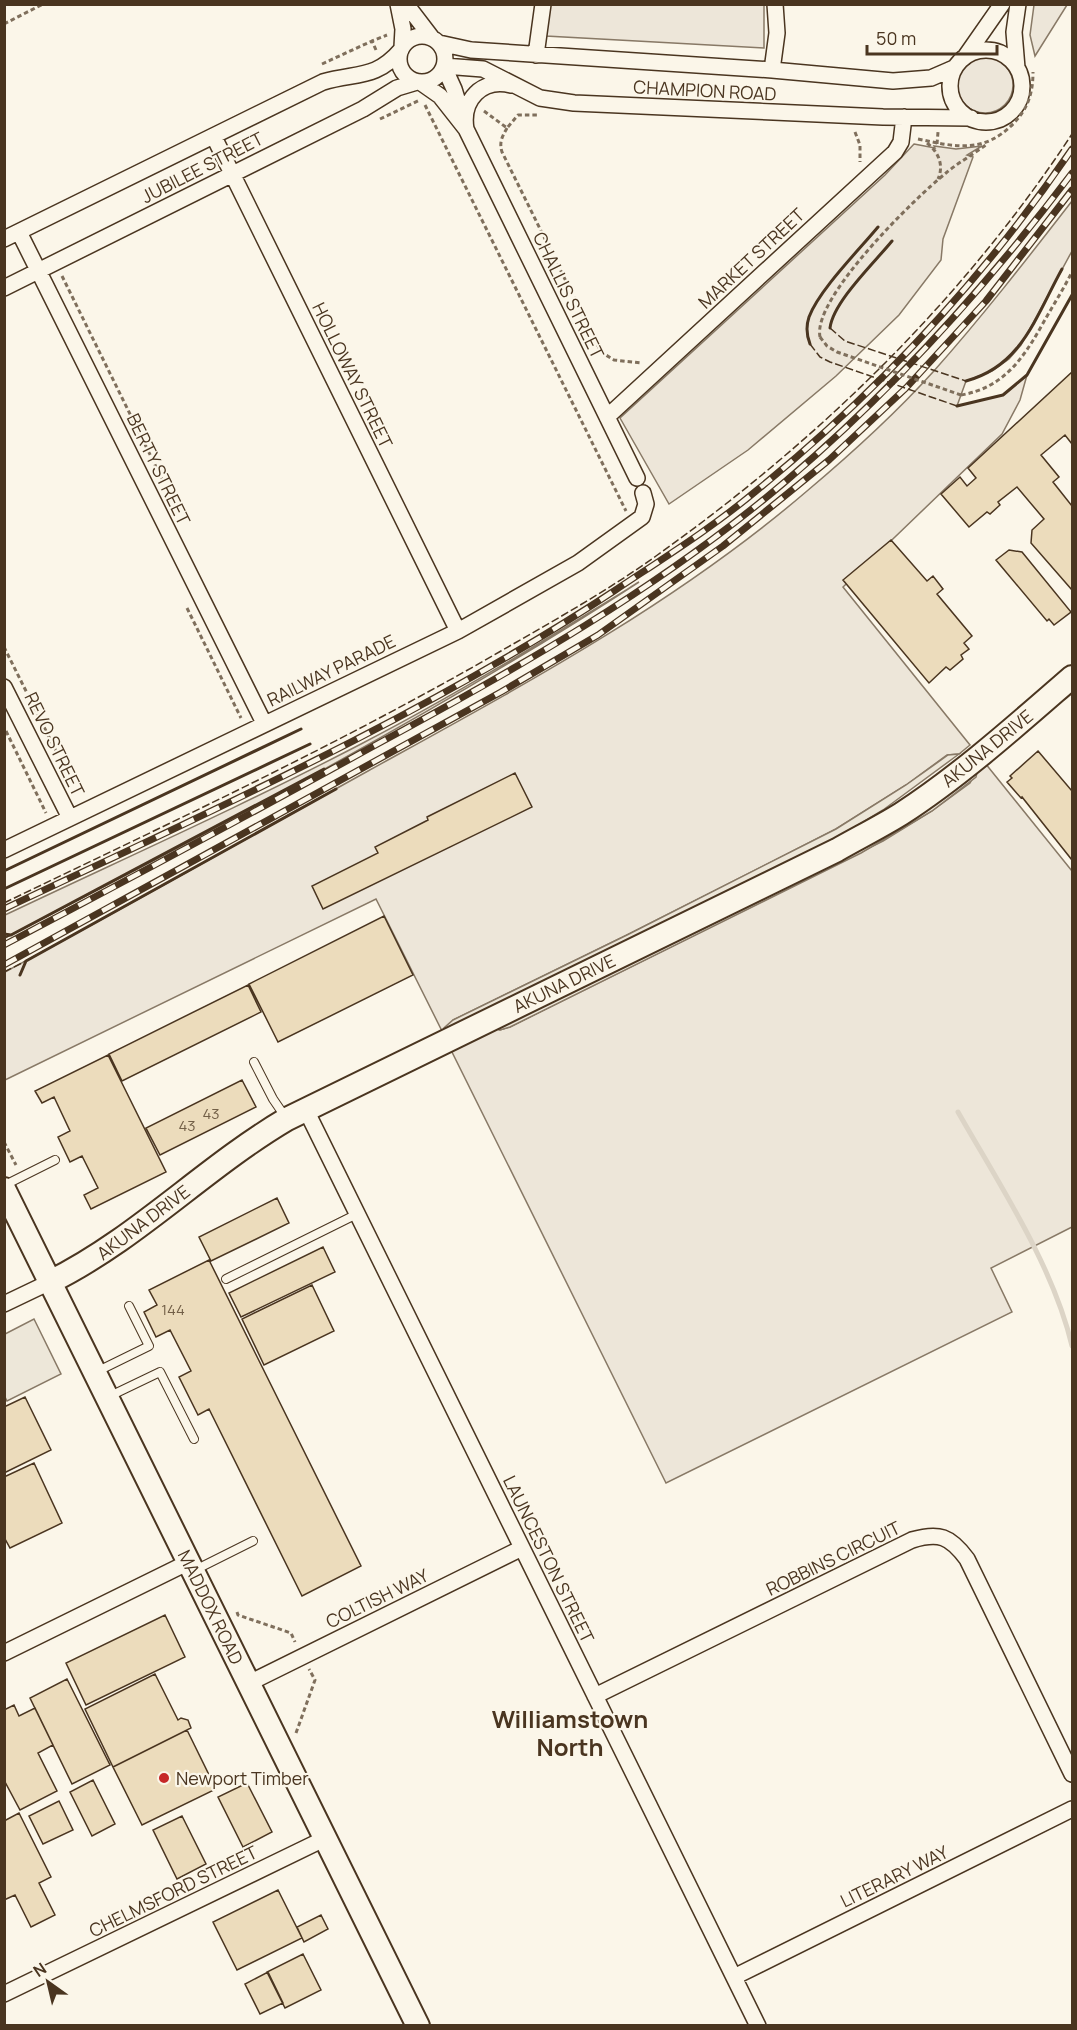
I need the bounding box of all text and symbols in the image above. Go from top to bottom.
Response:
scale bar [867,18,998,56]
text: 50 m [876,26,916,50]
street label: CHAMPION ROAD [633,74,777,106]
street label: JUBILEE STREET [137,126,267,208]
street label: MARKET STREET [693,202,809,314]
street label: CHALLIS STREET [528,228,610,363]
street label: HOLLOWAY STREET [307,298,399,452]
street label: BERTY STREET [122,409,196,529]
street label: RAILWAY PARADE [263,629,399,711]
street label: REVO STREET [19,688,91,800]
street label: AKUNA DRIVE [936,704,1038,792]
street label: AKUNA DRIVE [509,948,619,1018]
house number: 43 [202,1103,220,1124]
house number: 43 [178,1115,196,1136]
street label: AKUNA DRIVE [92,1179,194,1265]
house number: 144 [161,1299,185,1320]
street label: LAUNCESTON STREET [498,1471,600,1647]
street label: ROBBINS CIRCUIT [762,1515,904,1601]
street label: MADDOX ROAD [173,1546,249,1668]
street label: COLTISH WAY [322,1562,433,1633]
district label: Williamstown North [492,1702,648,1763]
place label: Newport Timber [176,1766,309,1790]
marker: Newport Timber [157,1771,171,1785]
street label: LITERARY WAY [836,1839,953,1912]
street label: CHELMSFORD STREET [85,1840,261,1942]
north arrow [18,1952,78,2012]
text: N [29,1957,51,1982]

